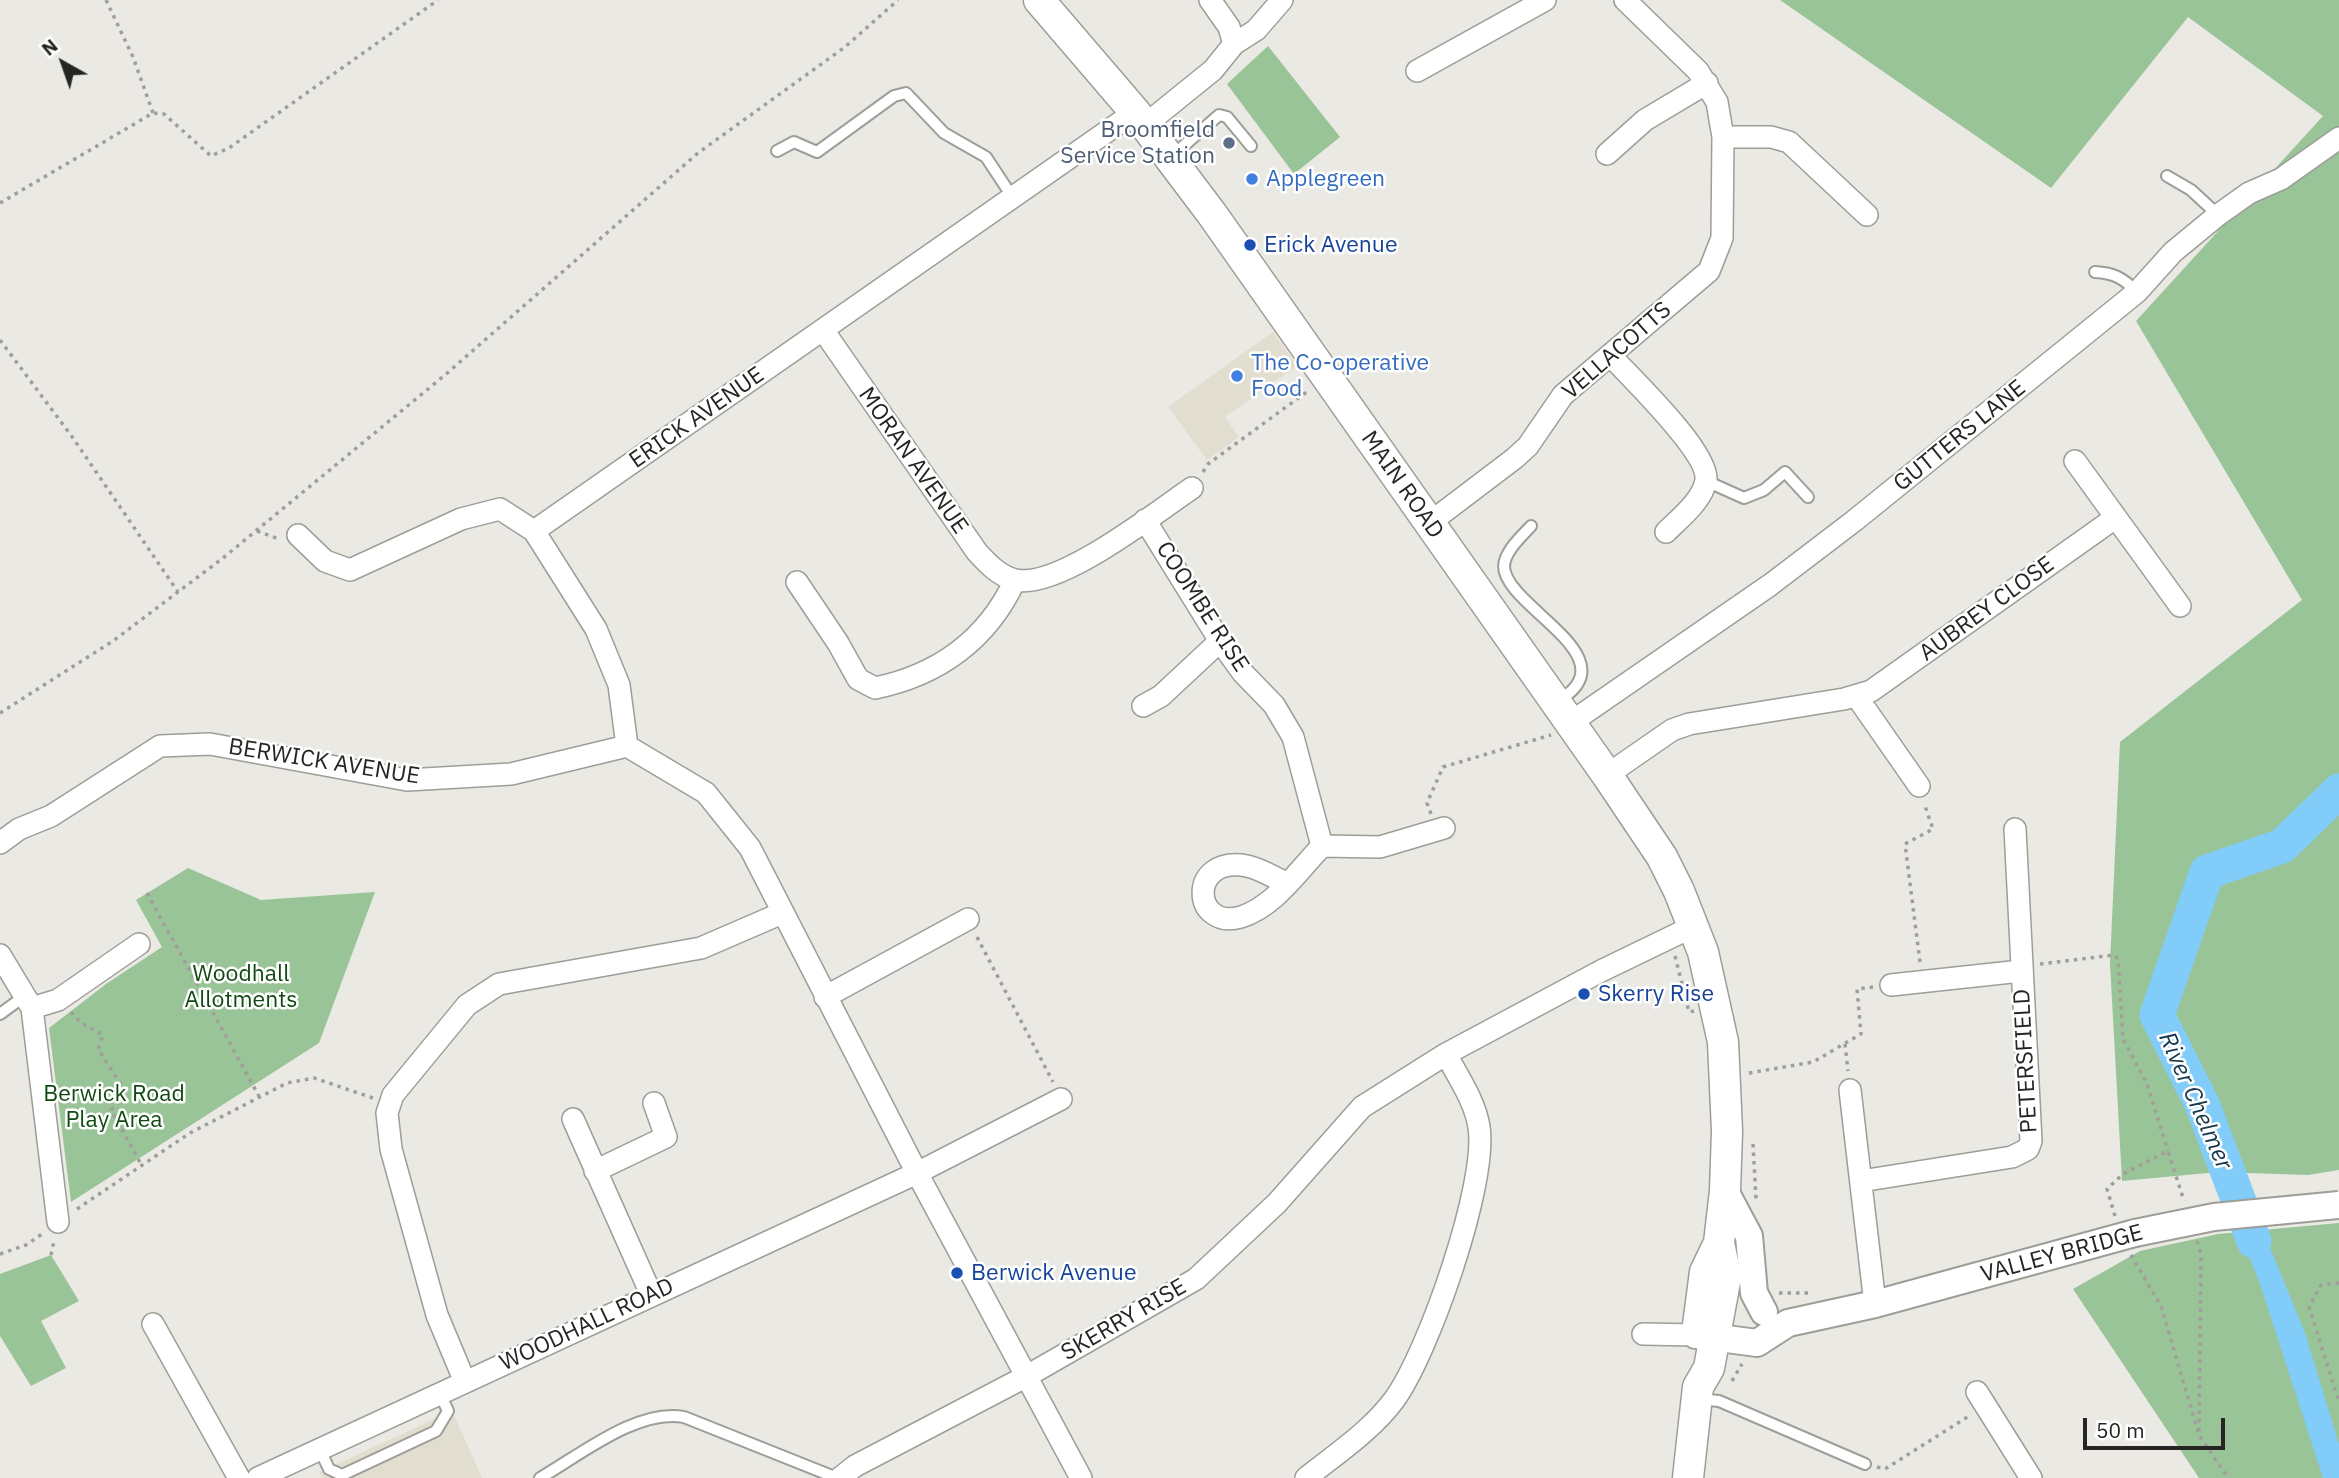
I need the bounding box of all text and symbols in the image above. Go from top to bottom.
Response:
north arrow [28,28,98,98]
text: N [37,33,62,61]
place label: Broomfield Service Station [1060,116,1215,170]
marker: Broomfield Service Station [1221,135,1237,151]
place label: Applegreen [1266,165,1385,193]
marker: Applegreen [1244,171,1260,187]
place label: Erick Avenue [1264,231,1398,259]
marker: Erick Avenue [1242,237,1258,253]
street label: VELLACOTTS [1557,296,1677,406]
place label: The Co-operative Food [1251,349,1429,403]
street label: ERICK AVENUE [624,361,770,475]
marker: The Co-operative Food [1229,368,1245,384]
street label: GUTTERS LANE [1888,374,2032,498]
street label: MORAN AVENUE [852,382,974,540]
street label: MAIN ROAD [1355,426,1449,544]
street label: COOMBE RISE [1150,537,1254,677]
street label: AUBREY CLOSE [1914,551,2060,667]
street label: BERWICK AVENUE [226,733,422,791]
park label: Woodhall Allotments [184,960,298,1014]
place label: Skerry Rise [1598,980,1714,1008]
marker: Skerry Rise [1576,986,1592,1002]
street label: PETERSFIELD [2008,988,2044,1134]
water label: River Chelmer [2152,1028,2238,1174]
park label: Berwick Road Play Area [43,1080,185,1134]
street label: VALLEY BRIDGE [1978,1219,2146,1289]
place label: Berwick Avenue [971,1259,1137,1287]
marker: Berwick Avenue [949,1265,965,1281]
street label: WOODHALL ROAD [496,1273,678,1377]
street label: SKERRY RISE [1057,1273,1191,1367]
scale bar [2087,1404,2229,1448]
text: 50 m [2096,1416,2145,1444]

